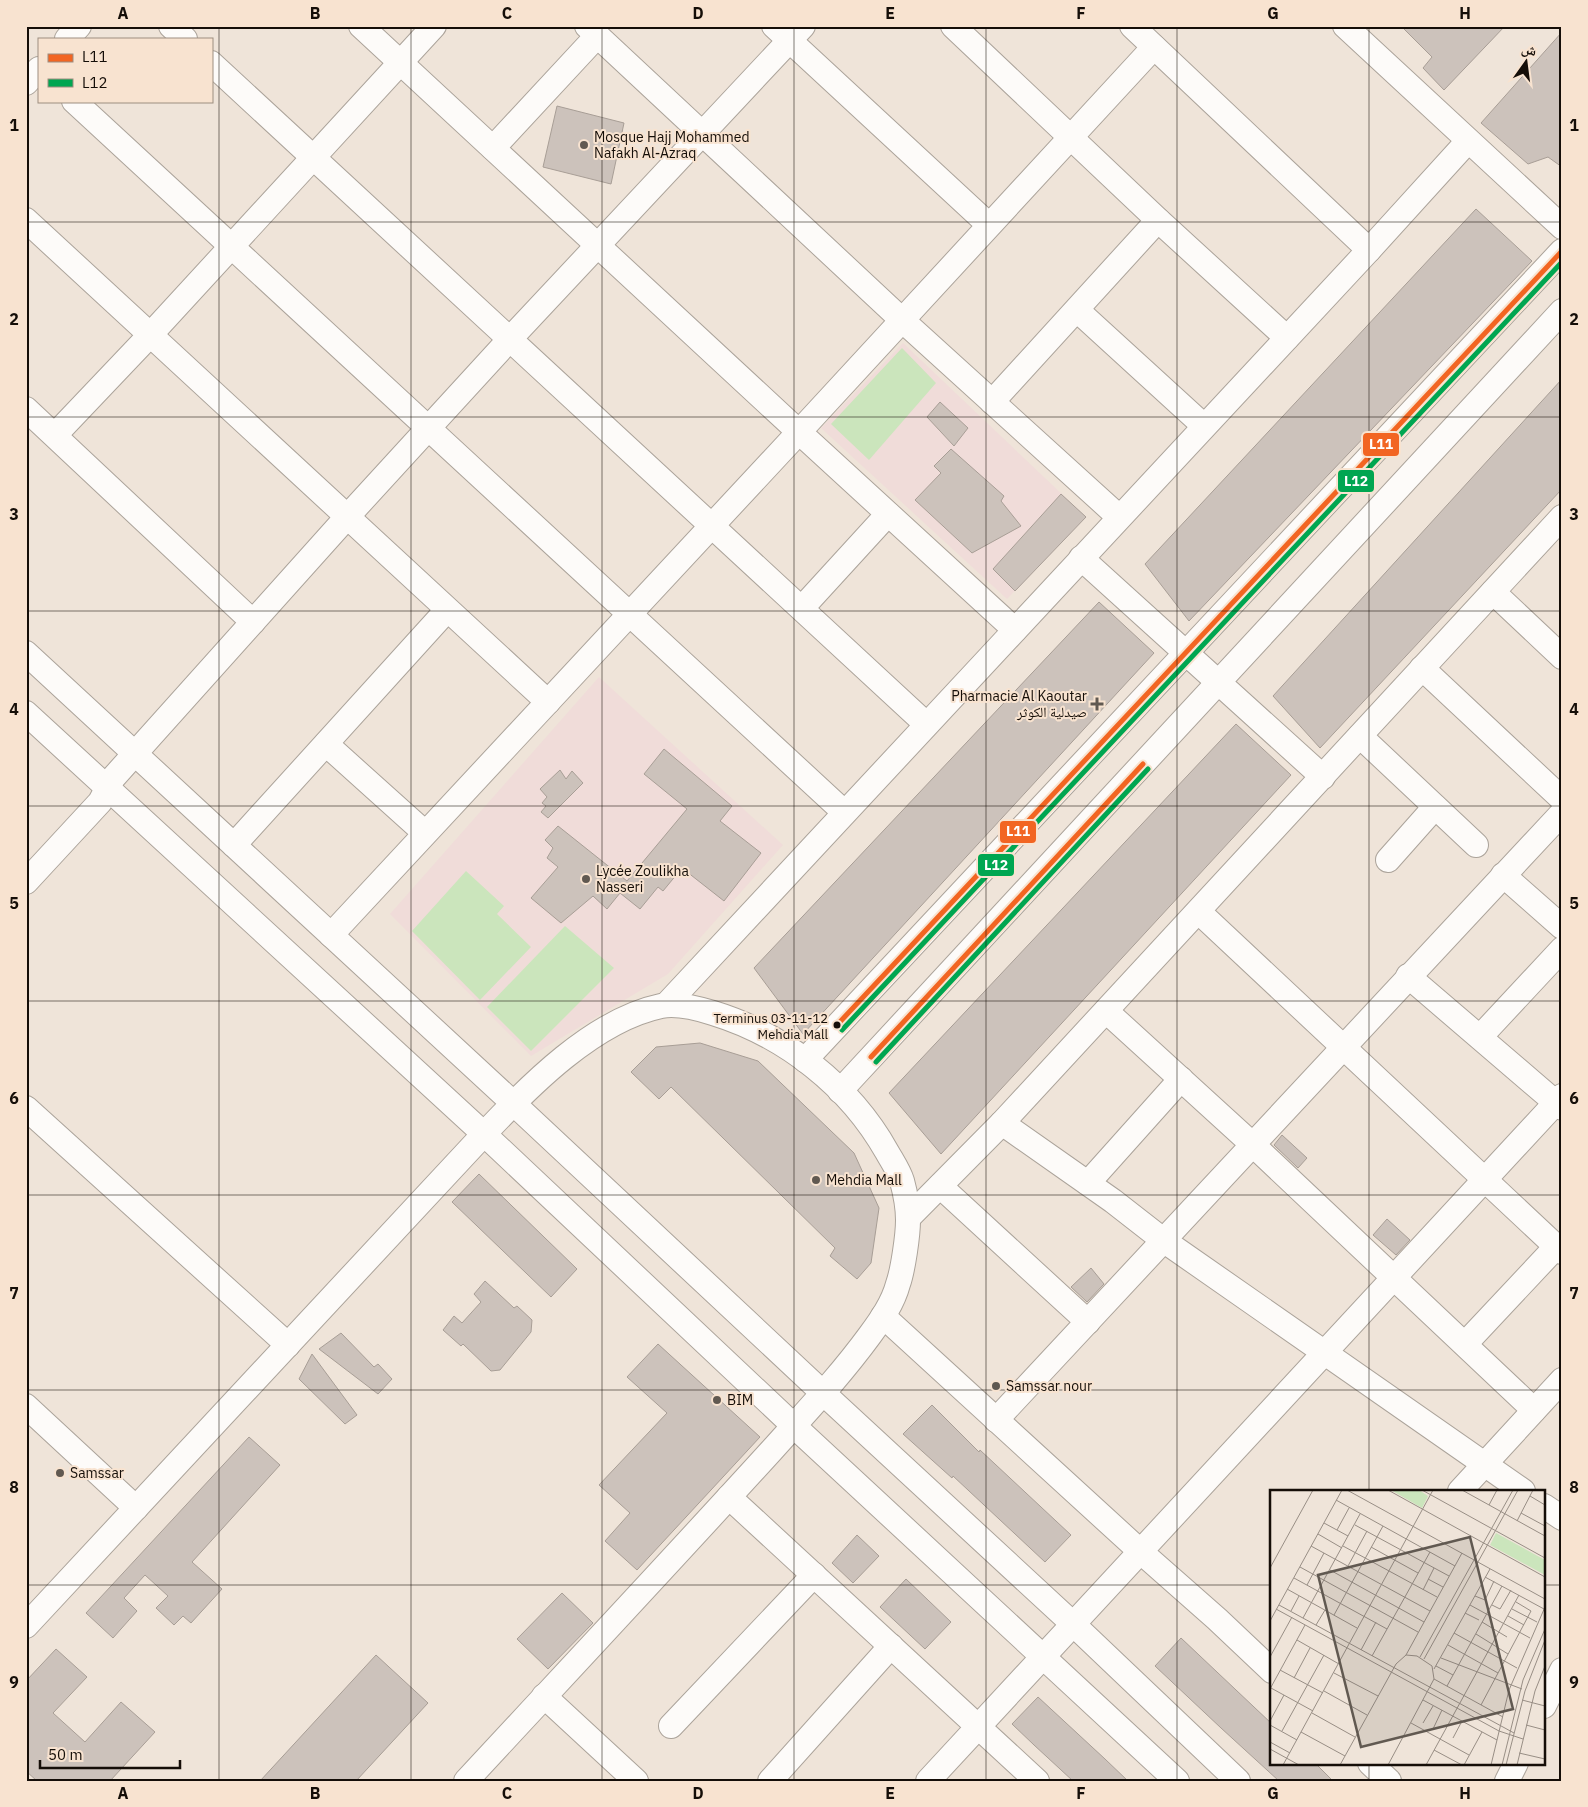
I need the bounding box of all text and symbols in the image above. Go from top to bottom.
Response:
text: A [118,3,129,23]
text: B [310,3,321,23]
text: C [502,3,512,23]
text: D [692,3,704,23]
text: E [885,3,895,23]
text: F [1076,3,1086,23]
text: G [1267,3,1279,23]
text: H [1459,3,1471,23]
legend [38,38,212,102]
north arrow [1500,38,1550,88]
text: ش [1520,39,1539,60]
text: L11 [82,47,108,66]
text: L12 [82,73,108,92]
text: 1 [9,115,19,135]
text: 1 [1569,115,1579,135]
place label: Mosque Hajj Mohammed Nafakh Al-Azraq [594,128,750,162]
marker: Mosque Hajj Mohammed Nafakh Al-Azraq [578,139,590,151]
text: 2 [9,309,19,329]
text: 2 [1569,309,1579,329]
line badge: L11 [1362,432,1400,457]
text: L11 [1369,435,1394,453]
line badge: L12 [1337,469,1375,493]
text: L12 [1344,472,1368,490]
text: 3 [9,504,19,524]
text: 3 [1569,504,1579,524]
place label: Pharmacie Al Kaoutar صيدلية الكوثر [951,687,1087,721]
marker: Pharmacie Al Kaoutar صيدلية الكوثر [1091,698,1103,710]
text: 4 [9,699,19,719]
text: 4 [1569,699,1579,719]
line badge: L11 [999,820,1037,844]
text: L11 [1006,822,1031,840]
line badge: L12 [977,853,1015,877]
text: L12 [984,856,1008,874]
place label: Lycée Zoulikha Nasseri [596,862,689,896]
marker: Lycée Zoulikha Nasseri [580,873,592,885]
text: 5 [9,893,19,913]
text: 5 [1569,893,1579,913]
place label: Terminus 03-11-12 Mehdia Mall [714,1010,828,1043]
marker: Terminus 03-11-12 Mehdia Mall [832,1020,842,1030]
text: 6 [9,1088,19,1108]
text: 6 [1569,1088,1579,1108]
place label: Mehdia Mall [826,1171,902,1189]
marker: Mehdia Mall [810,1174,822,1186]
text: 7 [9,1283,19,1303]
text: 7 [1569,1283,1579,1303]
place label: Samssar nour [1006,1377,1092,1395]
marker: Samssar nour [990,1380,1002,1392]
place label: BIM [727,1391,753,1409]
marker: BIM [711,1394,723,1406]
place label: Samssar [70,1464,124,1482]
marker: Samssar [54,1467,66,1479]
text: 8 [9,1477,19,1497]
text: 8 [1569,1477,1579,1497]
inset map [1270,1490,1546,1764]
text: 9 [9,1672,19,1692]
text: 9 [1569,1672,1579,1692]
scale bar [40,1737,180,1769]
text: 50 m [48,1745,83,1764]
text: A [118,1783,129,1803]
text: B [310,1783,321,1803]
text: C [502,1783,512,1803]
text: D [692,1783,704,1803]
text: E [885,1783,895,1803]
text: F [1076,1783,1086,1803]
text: G [1267,1783,1279,1803]
text: H [1459,1783,1471,1803]

